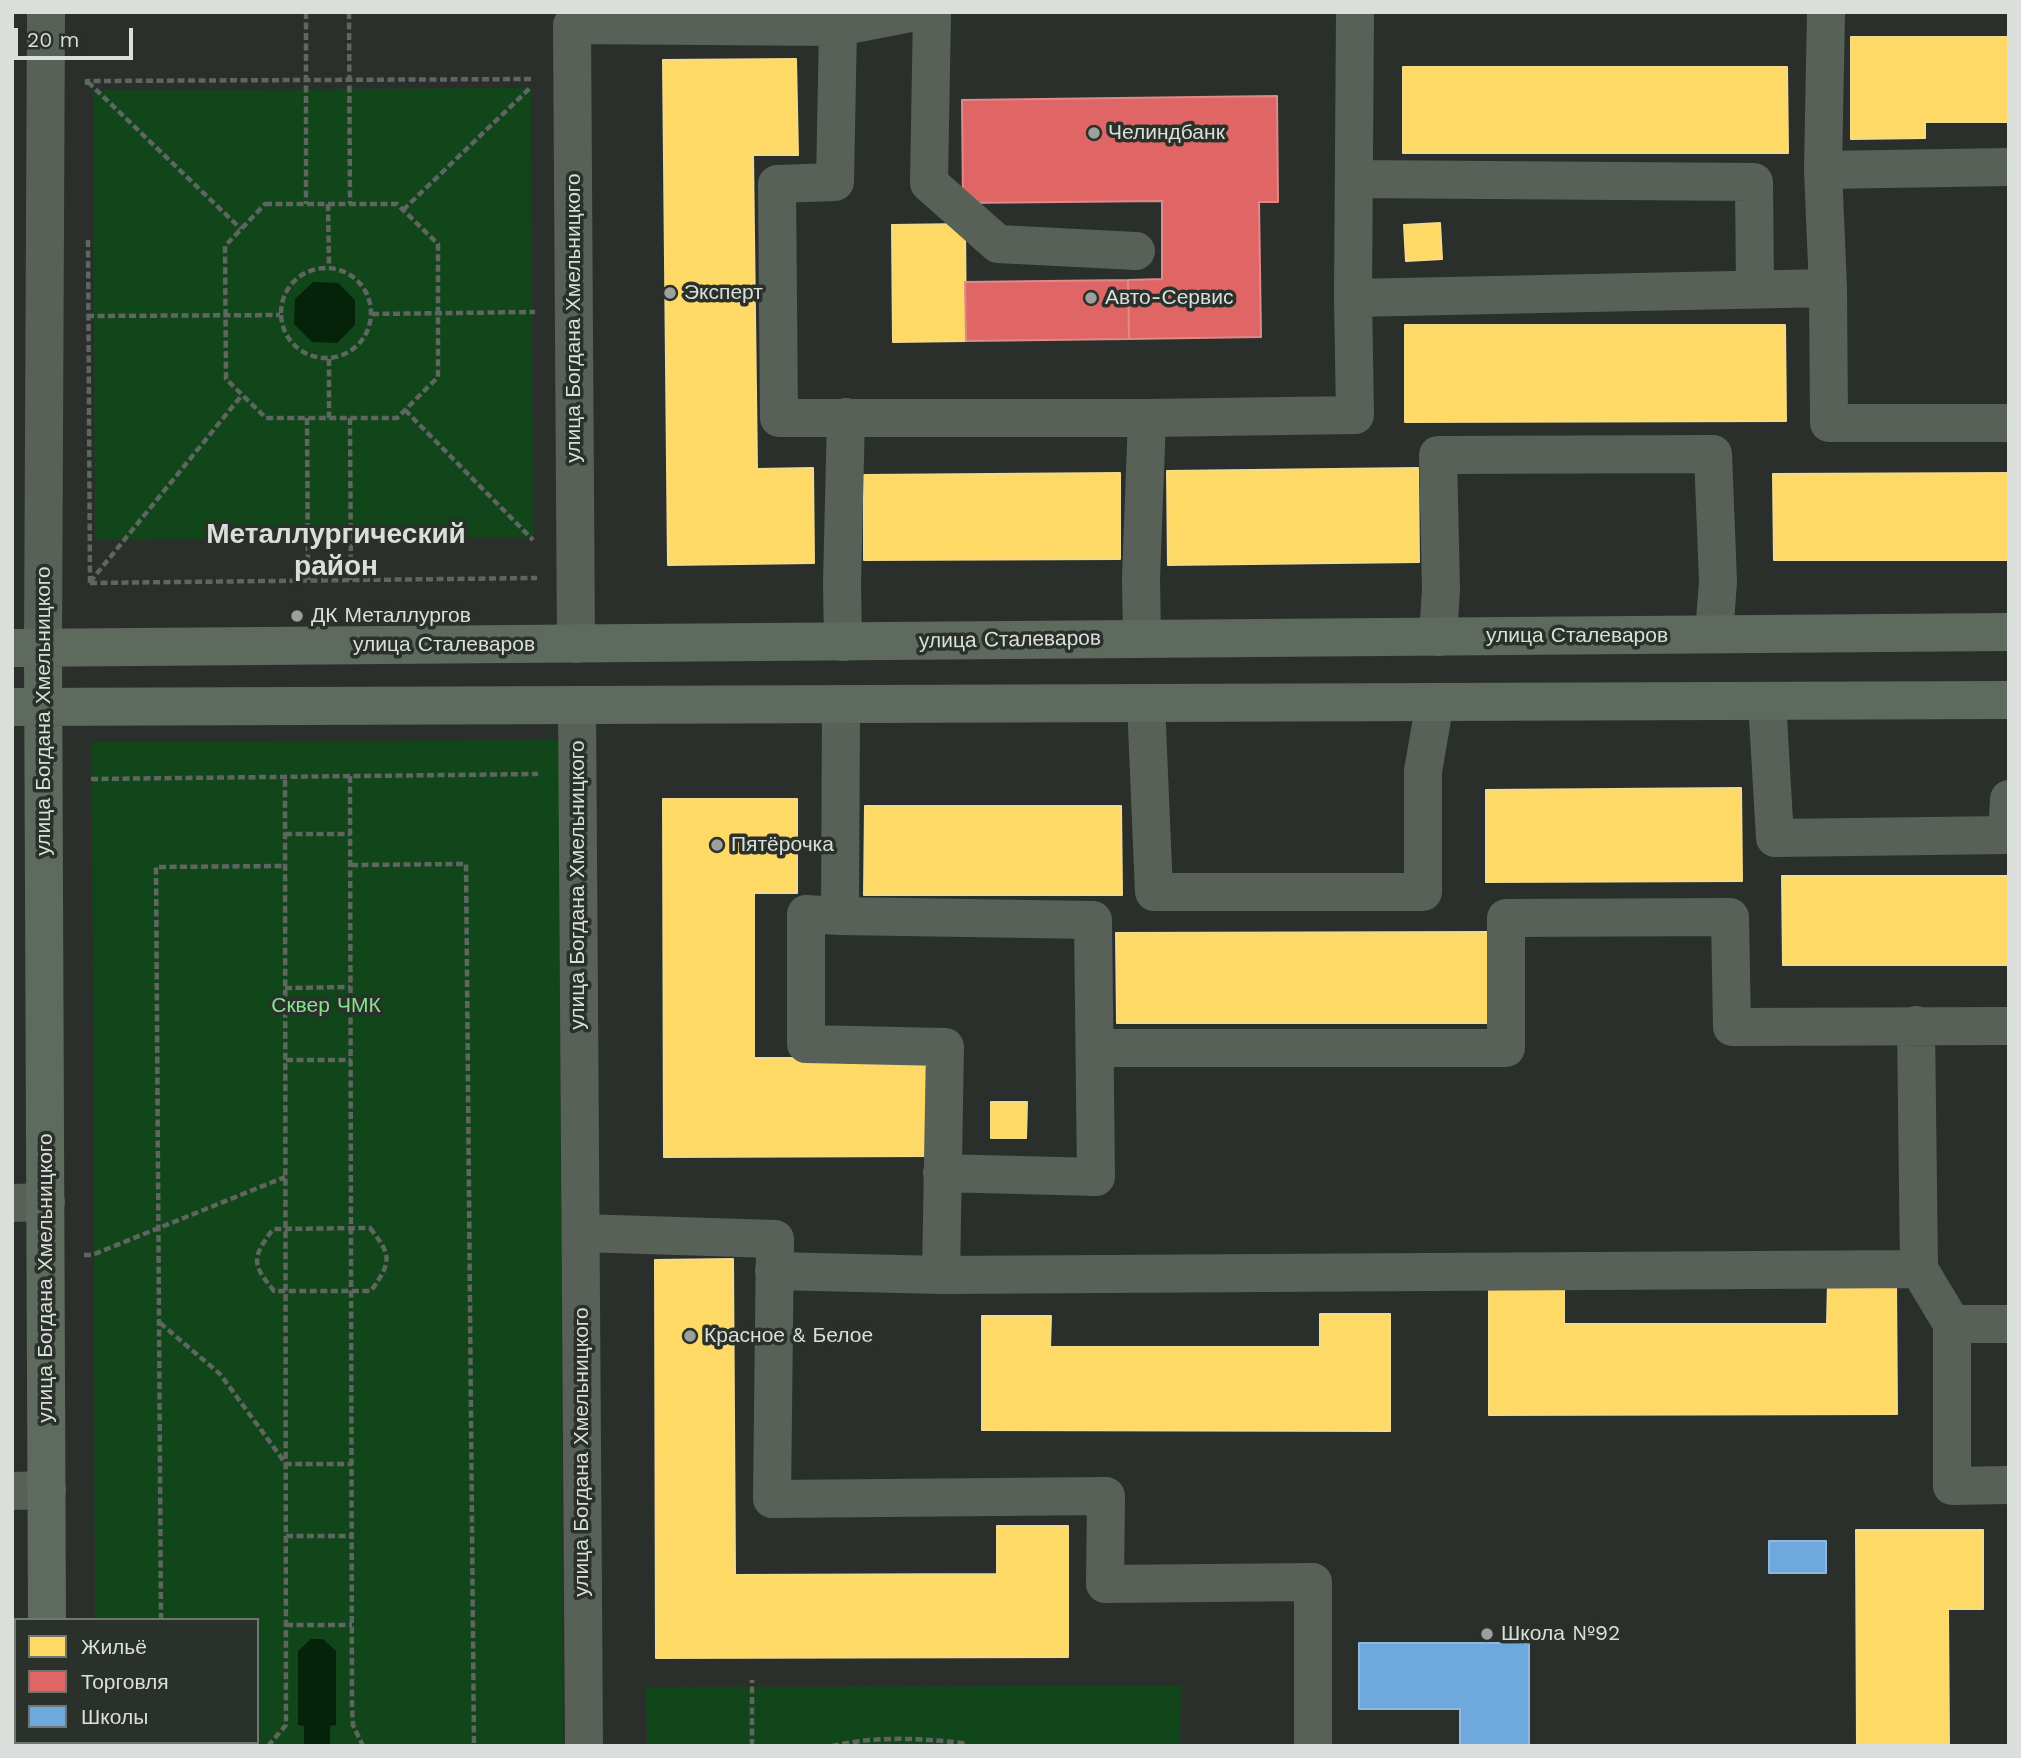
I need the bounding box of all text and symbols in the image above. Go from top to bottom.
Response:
scale bar [18,14,136,58]
text: 20 m [27,27,79,52]
place label: Челиндбанк [1108,120,1225,146]
marker: Челиндбанк [1086,125,1102,141]
street label: улица Богдана Хмельницкого [561,173,587,463]
place label: Эксперт [684,280,763,306]
marker: Эксперт [662,285,678,301]
place label: Авто-Сервис [1105,285,1233,311]
marker: Авто-Сервис [1083,290,1099,306]
district label: Металлургический район [206,518,466,584]
street label: улица Богдана Хмельницкого [31,566,57,856]
place label: ДК Металлургов [311,603,471,629]
marker: ДК Металлургов [289,608,305,624]
street label: улица Сталеваров [1486,623,1668,649]
street label: улица Сталеваров [919,626,1101,654]
street label: улица Сталеваров [353,632,535,658]
street label: улица Богдана Хмельницкого [565,740,591,1030]
place label: Пятёрочка [731,832,834,858]
marker: Пятёрочка [709,837,725,853]
park label: Сквер ЧМК [271,993,381,1019]
street label: улица Богдана Хмельницкого [33,1133,59,1423]
street label: улица Богдана Хмельницкого [569,1307,595,1597]
place label: Красное & Белое [704,1323,873,1349]
marker: Красное & Белое [682,1328,698,1344]
legend [14,1618,259,1744]
place label: Школа №92 [1501,1621,1620,1647]
marker: Школа №92 [1479,1626,1495,1642]
text: Жильё [81,1634,147,1659]
text: Торговля [81,1669,169,1694]
text: Школы [81,1704,148,1729]

